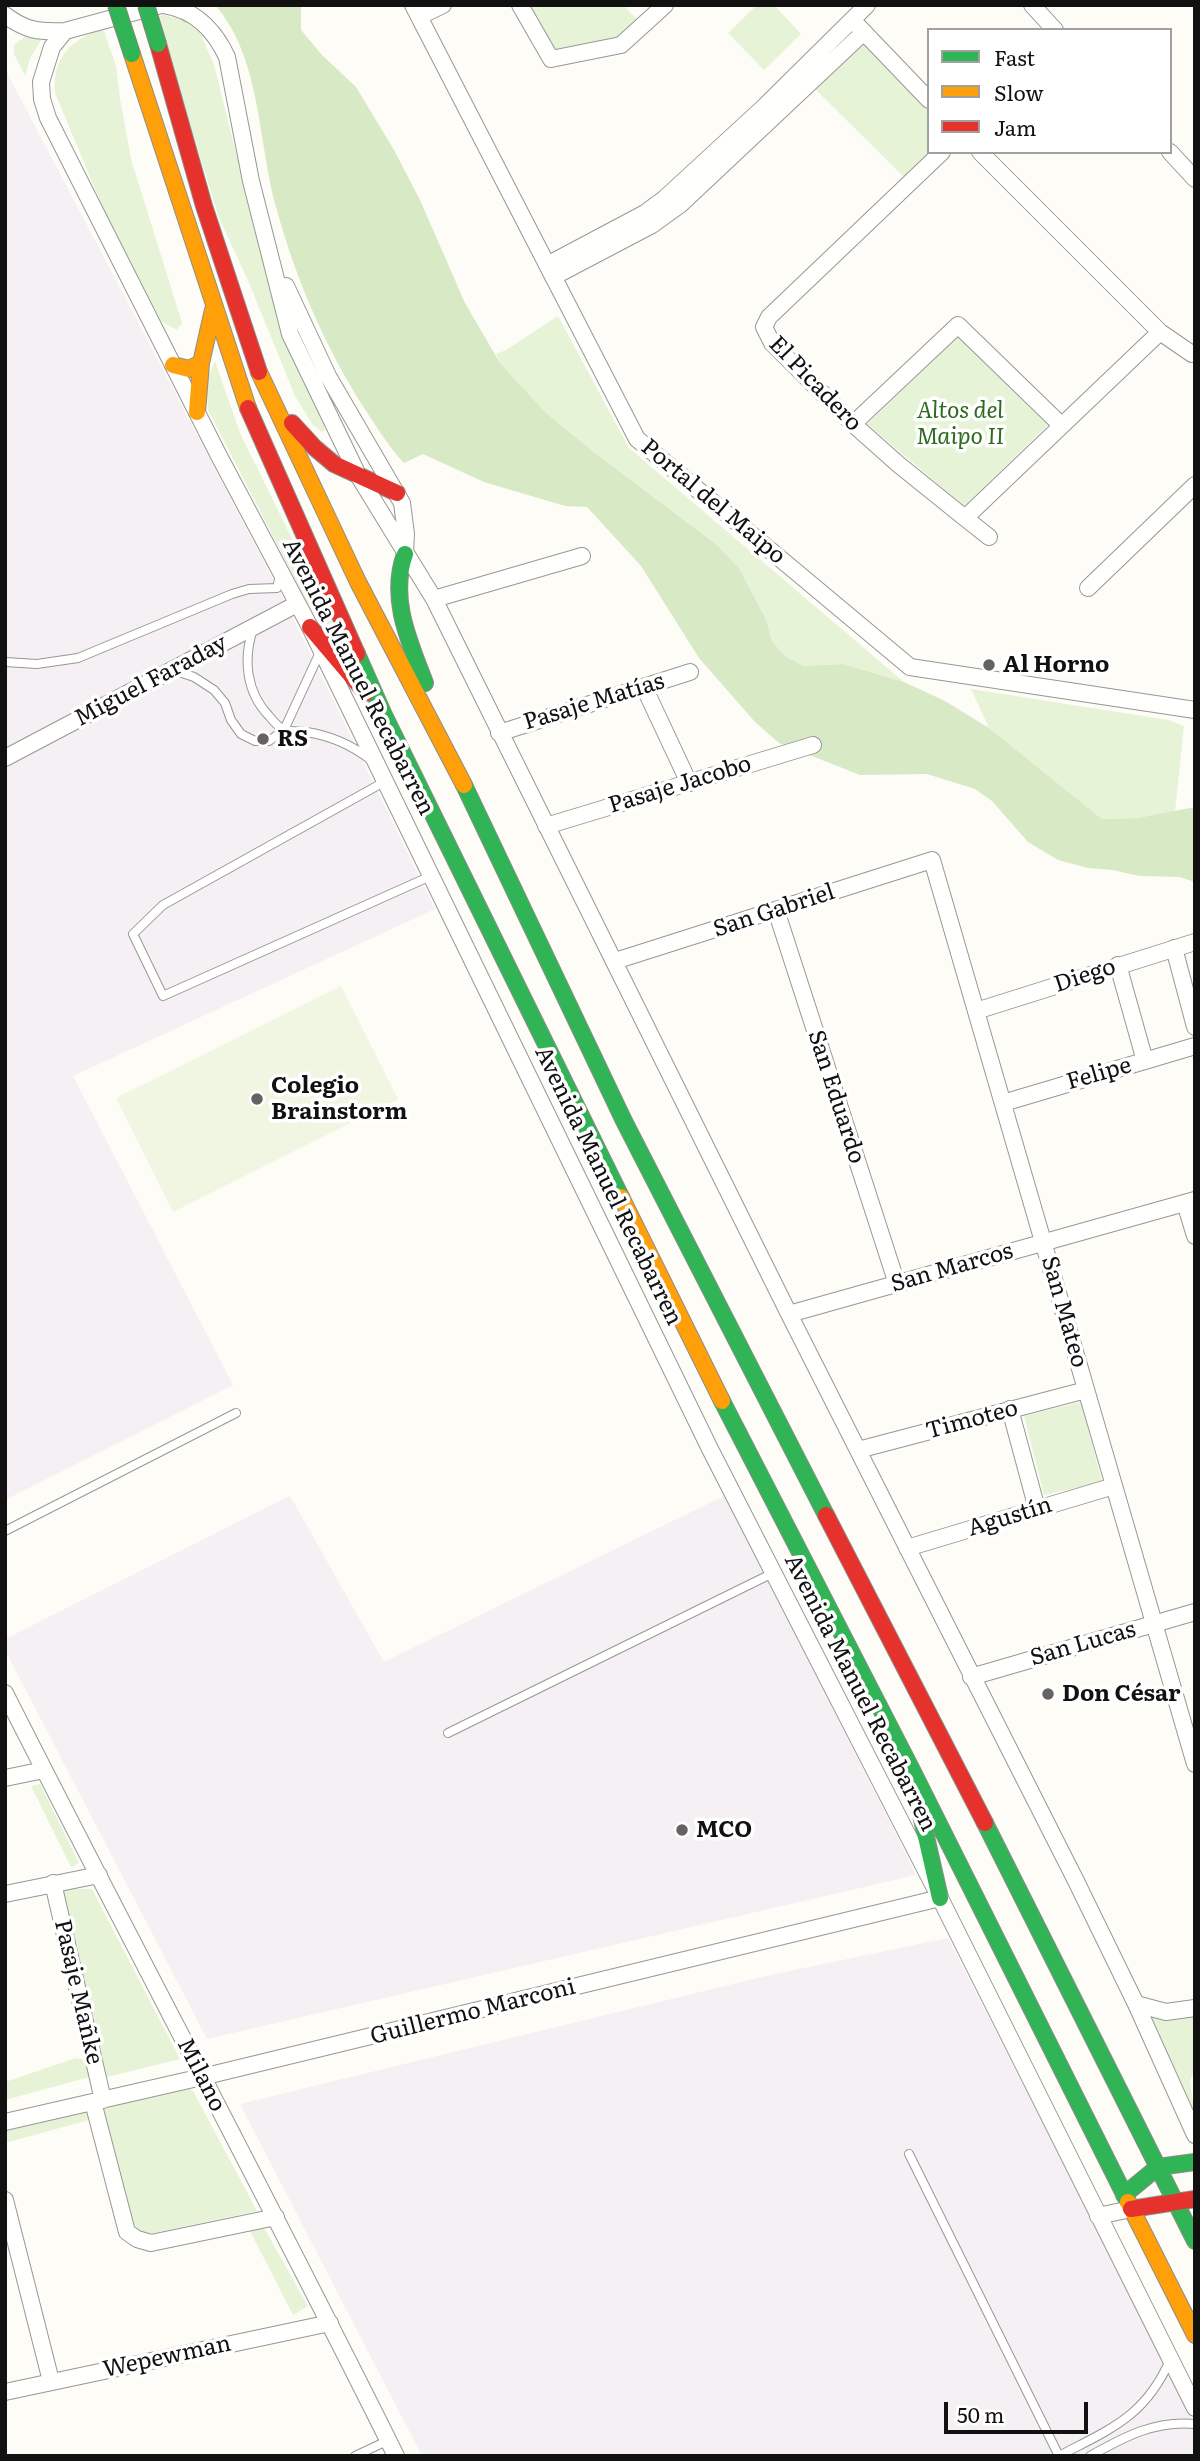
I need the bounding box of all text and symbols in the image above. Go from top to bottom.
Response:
legend [927,28,1172,154]
text: Fast [994,41,1035,72]
text: Slow [994,76,1044,107]
text: Jam [994,111,1036,142]
street label: El Picadero [763,331,867,437]
park label: Altos del Maipo II [916,397,1004,451]
street label: Portal del Maipo [635,434,791,570]
street label: Avenida Manuel Recabarren [276,534,440,820]
street label: Miguel Faraday [70,629,232,733]
place label: Al Horno [1003,651,1109,679]
marker: Al Horno [981,657,997,673]
street label: Pasaje Matías [520,667,668,737]
place label: RS [277,725,308,753]
marker: RS [255,731,271,747]
street label: Pasaje Jacobo [605,750,755,820]
street label: San Gabriel [710,878,838,944]
street label: Diego [1051,953,1119,999]
street label: San Eduardo [801,1027,871,1167]
street label: Avenida Manuel Recabarren [528,1042,688,1330]
street label: Felipe [1063,1052,1135,1096]
place label: Colegio Brainstorm [271,1072,407,1126]
marker: Colegio Brainstorm [249,1091,265,1107]
street label: San Marcos [888,1237,1016,1299]
street label: San Mateo [1035,1253,1093,1371]
street label: Timoteo [923,1394,1021,1446]
street label: Agustín [965,1491,1055,1543]
street label: Avenida Manuel Recabarren [778,1550,942,1836]
street label: San Lucas [1027,1616,1139,1672]
place label: Don César [1062,1680,1180,1708]
marker: Don César [1040,1686,1056,1702]
place label: MCO [696,1816,752,1844]
marker: MCO [674,1822,690,1838]
street label: Pasaje Mañke [48,1917,108,2067]
street label: Guillermo Marconi [368,1973,578,2051]
street label: Milano [171,2034,231,2116]
street label: Wepewman [100,2330,234,2384]
scale bar [948,2388,1092,2432]
text: 50 m [957,2398,1004,2429]

